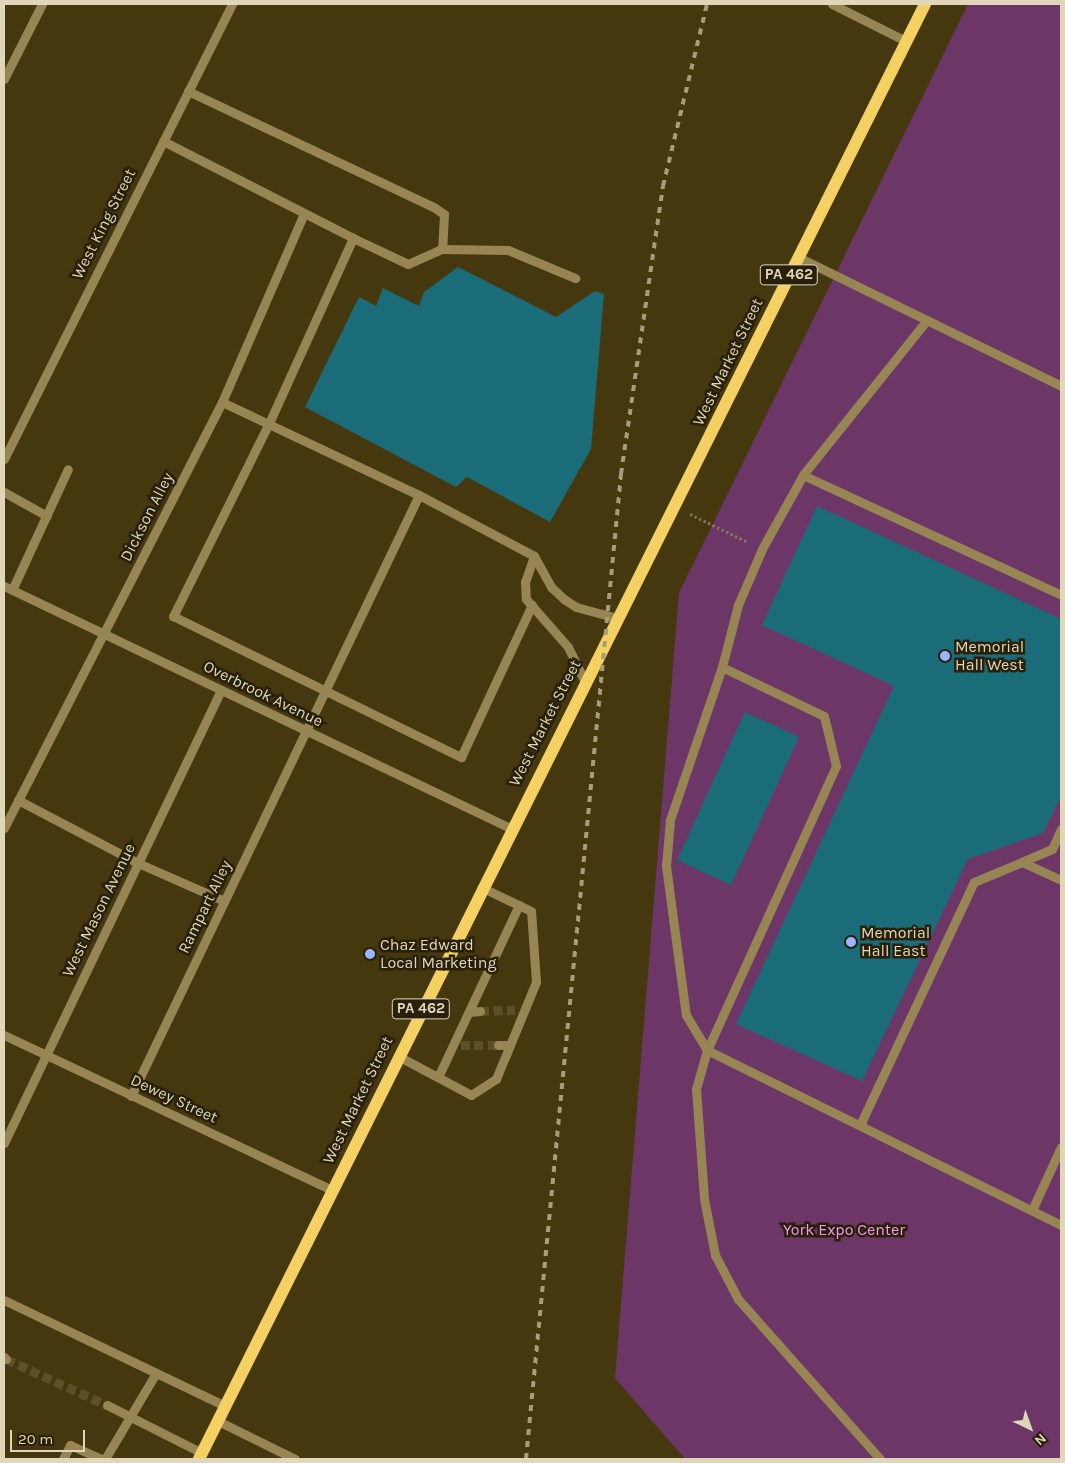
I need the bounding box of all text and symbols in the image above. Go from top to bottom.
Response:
street label: West King Street [68,166,140,282]
road number: PA 462 [759,262,819,288]
street label: West Market Street [689,295,767,429]
street label: Dickson Alley [116,469,178,565]
place label: Memorial Hall West [955,637,1024,675]
marker: Memorial Hall West [939,650,951,662]
street label: Overbrook Avenue [200,657,326,731]
street label: West Market Street [505,657,585,789]
street label: West Mason Avenue [58,840,140,980]
street label: Rampart Alley [174,857,236,957]
place label: Memorial Hall East [861,923,930,961]
place label: Chaz Edward Local Marketing [380,935,496,973]
marker: Memorial Hall East [845,936,857,948]
marker: Chaz Edward Local Marketing [364,948,376,960]
road number: PA 462 [391,996,451,1022]
street label: West Market Street [319,1033,397,1167]
street label: Dewey Street [127,1070,221,1128]
park label: York Expo Center [783,1220,905,1240]
north arrow [1005,1403,1055,1453]
scale bar [12,1420,88,1452]
text: 20 m [18,1430,53,1448]
text: N [1031,1430,1050,1449]

